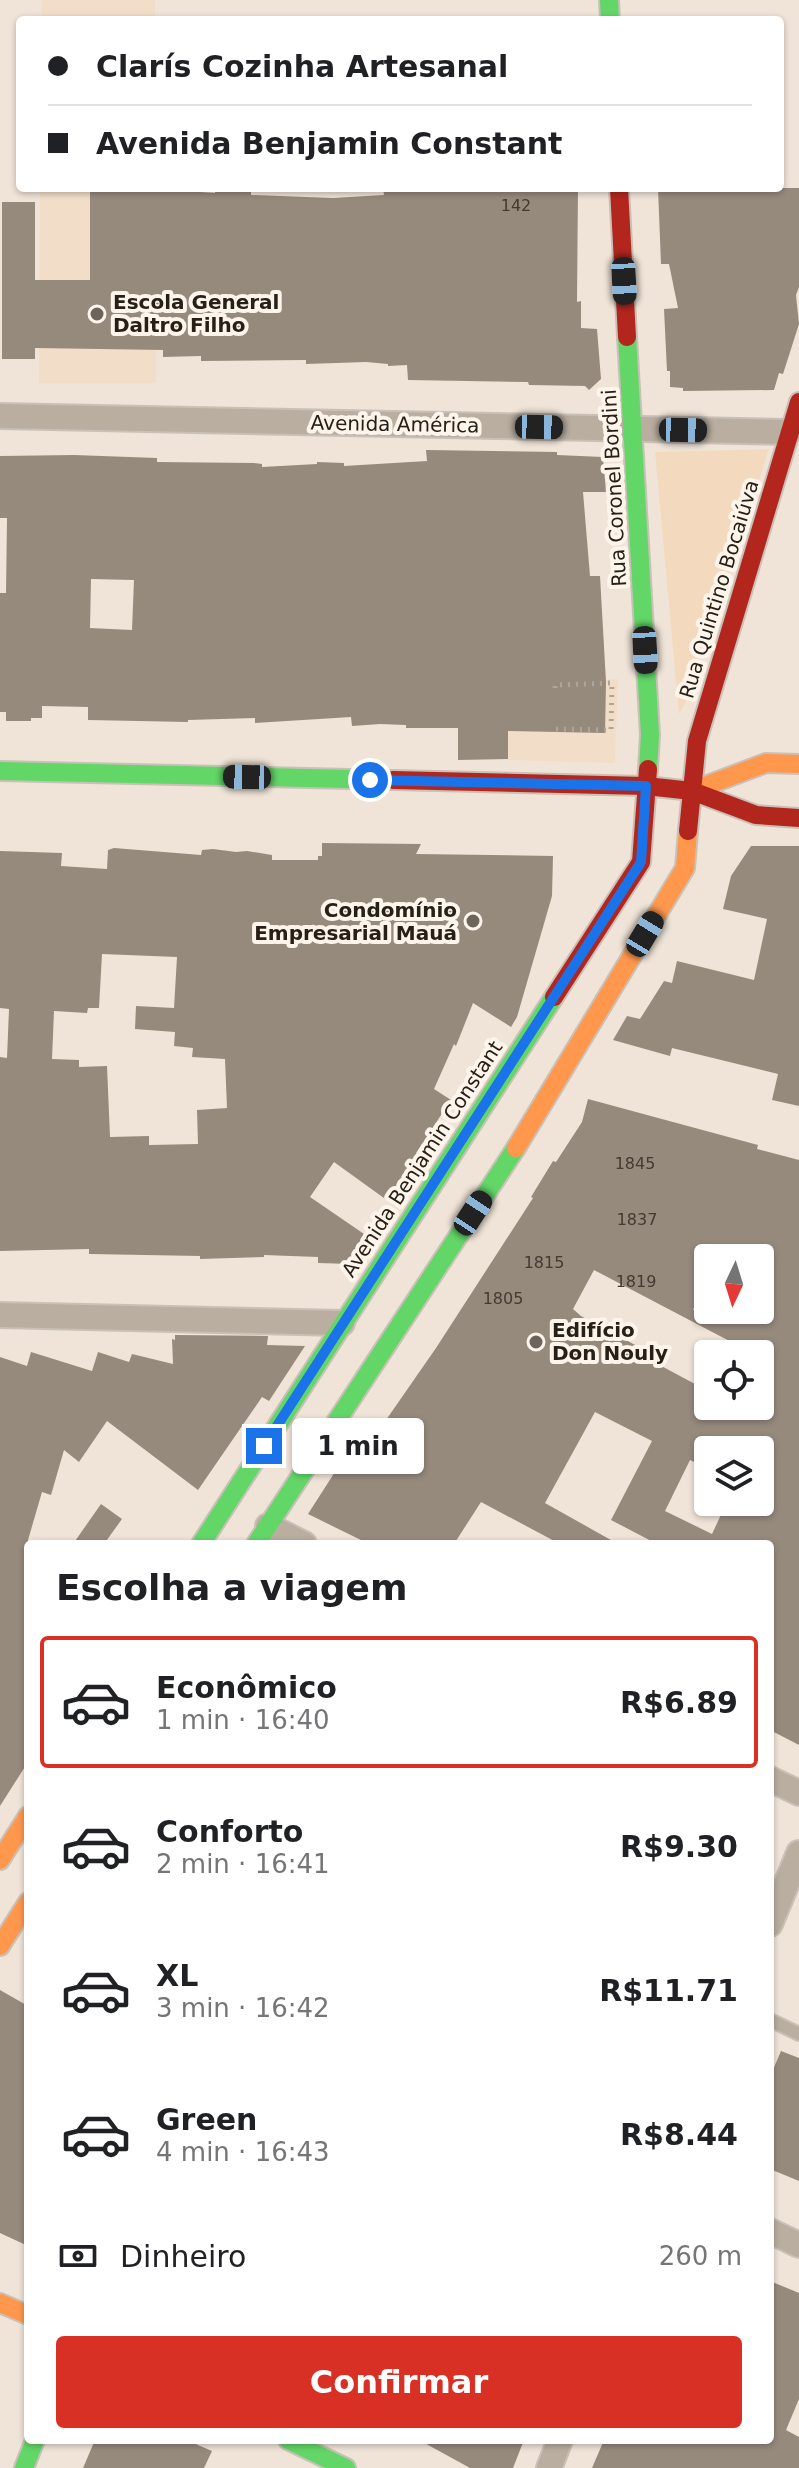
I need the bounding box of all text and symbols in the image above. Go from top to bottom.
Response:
text: Clarís Cozinha Artesanal [96,49,508,84]
text: Avenida Benjamin Constant [96,126,562,161]
house number: 142 [501,196,531,215]
car [611,256,637,306]
place label: Escola General Daltro Filho [113,290,279,337]
marker: Escola General Daltro Filho [88,305,106,323]
street label: Rua Coronel Bordini [597,389,631,587]
street label: Avenida América [310,411,480,437]
car [515,415,563,439]
car [659,418,707,442]
street label: Rua Quintino Bocaiúva [674,477,764,701]
car [632,625,658,675]
route start [352,762,388,798]
car [223,765,271,789]
place label: Condomínio Empresarial Mauá [254,898,457,945]
car [622,907,668,961]
marker: Condomínio Empresarial Mauá [464,912,482,930]
street label: Avenida Benjamin Constant [337,1036,507,1282]
house number: 1845 [615,1154,655,1173]
car [450,1186,496,1240]
house number: 1837 [617,1210,657,1229]
north arrow [694,1244,774,1324]
map controls [694,1244,774,1516]
house number: 1815 [524,1253,564,1272]
house number: 1819 [616,1272,656,1291]
house number: 1805 [483,1289,523,1308]
place label: Edifício Don Nouly [552,1318,668,1365]
marker: Edifício Don Nouly [527,1333,545,1351]
button: locate [694,1340,774,1420]
callout: 1 min [292,1418,424,1474]
route end [246,1428,282,1464]
text: 1 min [317,1431,399,1461]
button: layers [694,1436,774,1516]
text: Escolha a viagem [56,1567,408,1608]
icon: car [60,1666,132,1738]
text: Econômico [156,1670,337,1705]
text: R$6.89 [620,1685,738,1720]
text: 1 min · 16:40 [156,1705,330,1735]
icon: car [60,1810,132,1882]
text: Conforto [156,1814,303,1849]
text: R$9.30 [620,1829,738,1864]
text: 2 min · 16:41 [156,1849,330,1879]
icon: car [60,1954,132,2026]
text: XL [156,1958,198,1993]
text: R$11.71 [599,1973,738,2008]
text: 3 min · 16:42 [156,1993,330,2023]
icon: car [60,2098,132,2170]
text: Green [156,2102,257,2137]
text: R$8.44 [620,2117,738,2152]
text: 4 min · 16:43 [156,2137,330,2167]
icon: cash [56,2234,100,2278]
text: Dinheiro [120,2239,246,2274]
text: 260 m [659,2241,742,2271]
button: Confirmar [56,2336,742,2428]

